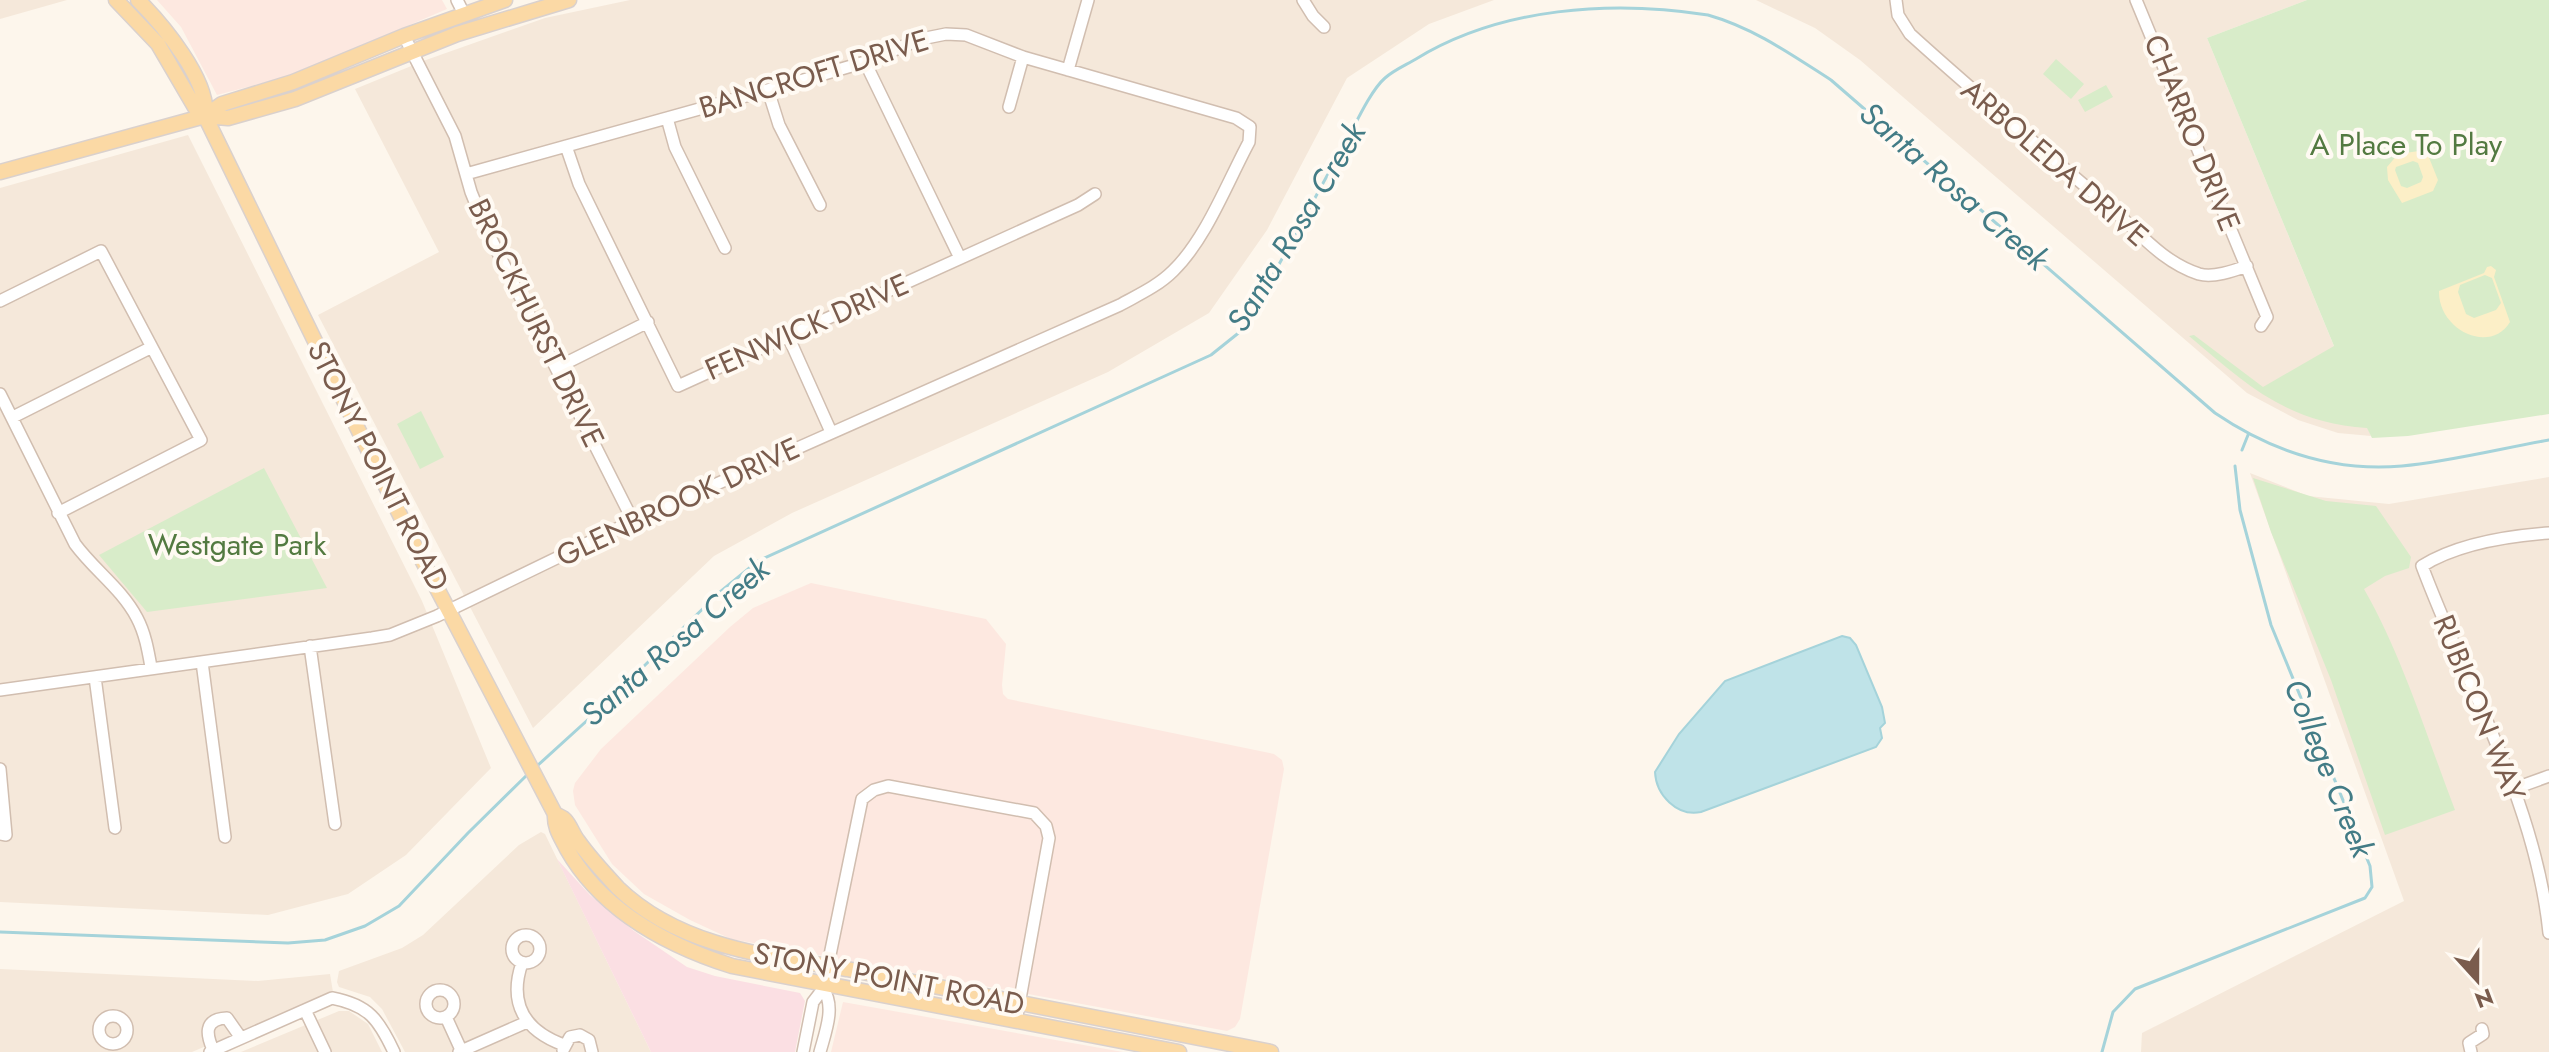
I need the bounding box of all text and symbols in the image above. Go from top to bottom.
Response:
street label: BANCROFT DRIVE [694,18,934,129]
street label: CHARRO DRIVE [2133,28,2252,238]
street label: ARBOLEDA DRIVE [1952,69,2159,256]
water label: Santa Rosa Creek [1849,91,2060,282]
water label: Santa Rosa Creek [1215,112,1377,340]
park label: A Place To Play [2310,123,2503,166]
street label: BROCKHURST DRIVE [458,191,615,454]
street label: FENWICK DRIVE [698,262,916,391]
street label: STONY POINT ROAD [297,333,460,598]
street label: GLENBROOK DRIVE [549,426,807,577]
park label: Westgate Park [148,523,327,566]
water label: Santa Rosa Creek [570,546,781,737]
street label: RUBICON WAY [2423,608,2536,808]
water label: College Creek [2272,672,2386,865]
street label: STONY POINT ROAD [750,931,1028,1026]
north arrow [2437,940,2517,1020]
text: N [2470,981,2498,1017]

